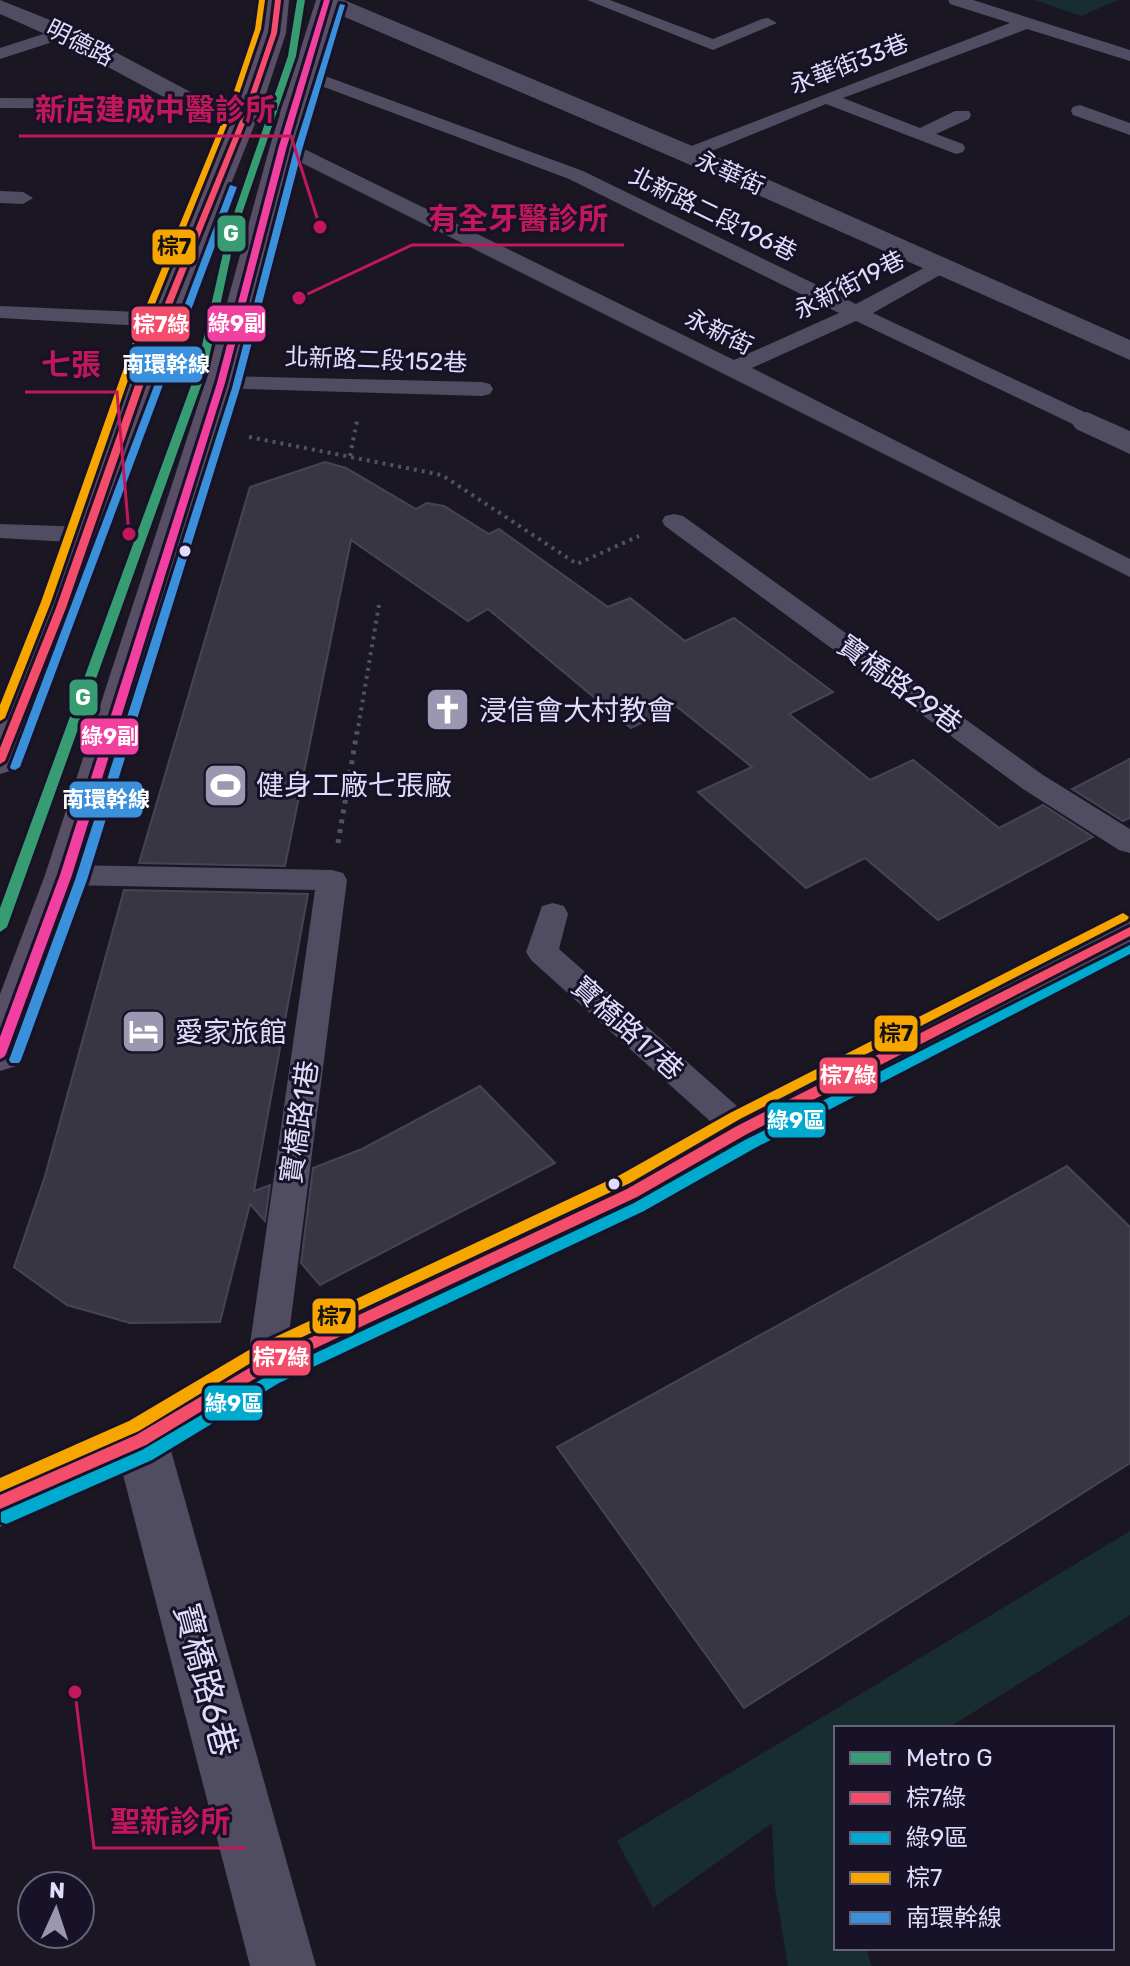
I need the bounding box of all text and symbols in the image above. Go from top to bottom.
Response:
street label: 明德路 [42,14,118,72]
street label: 永華街33巷 [786,29,912,99]
callout: 新店建成中醫診所 [19,82,291,136]
text: 新店建成中醫診所 [35,92,275,128]
street label: 永華街 [691,146,769,200]
street label: 北新路二段196巷 [625,161,801,267]
callout: 有全牙醫診所 [412,191,624,245]
text: 有全牙醫診所 [428,201,608,237]
line badge: G [216,214,247,253]
text: G [223,220,239,247]
line badge: 棕7 [151,228,197,266]
text: 棕7 [157,233,192,260]
street label: 永新街19巷 [789,245,909,325]
line badge: 綠9副 [206,304,267,343]
street label: 永新街 [681,304,757,360]
line badge: 棕7綠 [130,305,191,343]
text: 綠9副 [208,310,266,337]
text: 棕7綠 [133,311,189,338]
callout: 七張 [25,338,117,392]
street label: 北新路二段152巷 [284,343,468,377]
line badge: 南環幹線 [128,345,204,384]
text: 七張 [41,347,101,383]
text: 南環幹線 [122,351,210,378]
unlabelled marker [177,543,193,559]
street label: 寶橋路29巷 [831,628,968,740]
line badge: G [68,678,99,717]
text: G [75,684,91,711]
church icon: 浸信會大村教會 [424,686,472,734]
place label: 浸信會大村教會 [479,694,675,727]
line badge: 綠9副 [79,717,140,756]
text: 綠9副 [81,723,139,750]
sports icon: 健身工廠七張廠 [201,761,249,809]
place label: 健身工廠七張廠 [256,769,452,802]
line badge: 南環幹線 [68,780,144,819]
text: 南環幹線 [62,786,150,813]
street label: 寶橋路17巷 [565,970,690,1087]
hotel icon: 愛家旅館 [120,1008,168,1056]
line badge: 棕7 [873,1014,919,1053]
place label: 愛家旅館 [175,1016,287,1049]
text: 棕7 [879,1020,914,1047]
line badge: 棕7綠 [818,1056,879,1095]
street label: 寶橋路1巷 [275,1058,324,1186]
text: 棕7綠 [820,1062,876,1089]
line badge: 綠9區 [766,1101,827,1139]
text: 綠9區 [767,1107,825,1134]
unlabelled marker [606,1176,622,1192]
line badge: 棕7 [311,1297,357,1335]
text: 棕7 [317,1303,352,1330]
line badge: 棕7綠 [251,1339,312,1377]
text: 棕7綠 [253,1344,309,1371]
line badge: 綠9區 [203,1384,264,1422]
text: 綠9區 [205,1390,263,1417]
street label: 寶橋路6巷 [165,1599,246,1761]
legend [834,1726,1114,1950]
text: Metro G [906,1744,993,1772]
text: 棕7綠 [906,1784,966,1812]
callout: 聖新診所 [94,1794,246,1848]
text: 聖新診所 [110,1804,230,1840]
text: 綠9區 [906,1824,968,1852]
text: 棕7 [906,1864,942,1892]
north arrow [16,1870,96,1950]
text: N [48,1877,66,1904]
text: 南環幹線 [906,1904,1002,1932]

